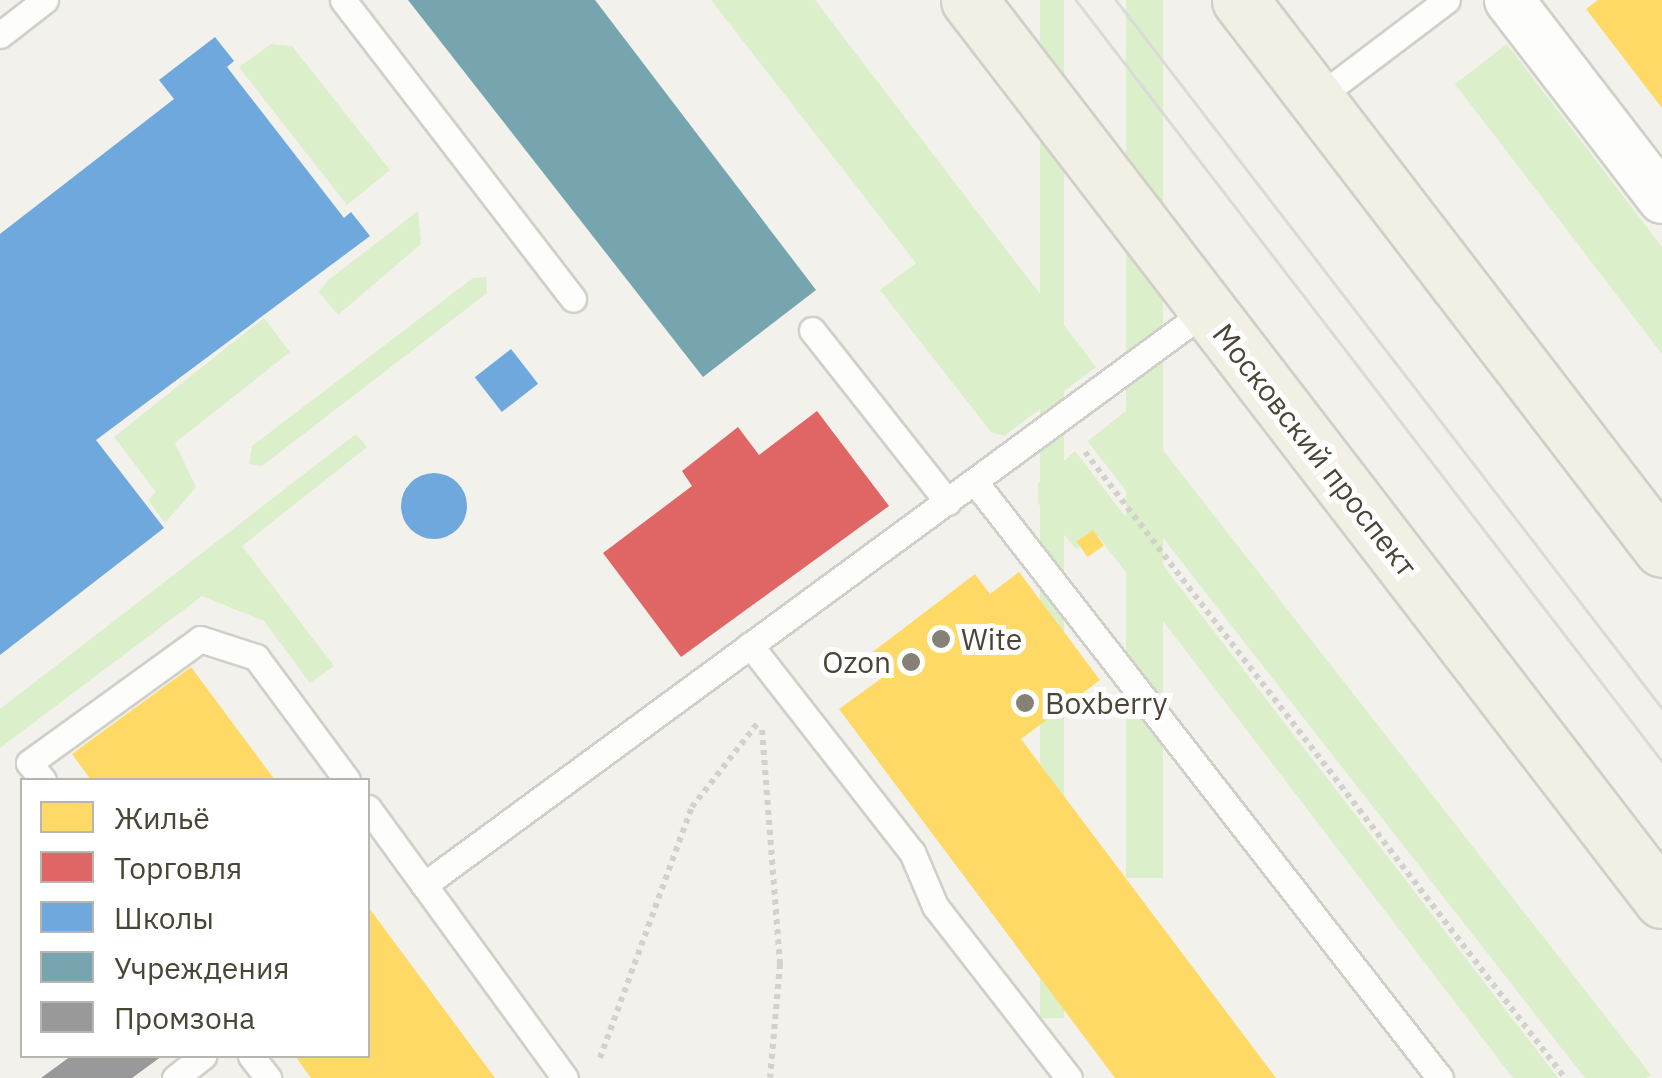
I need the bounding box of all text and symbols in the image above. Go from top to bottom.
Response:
street label: Московский проспект [1205,317,1425,583]
place label: Wite [961,621,1022,657]
marker: Wite [930,628,952,650]
place label: Ozon [822,644,891,680]
marker: Ozon [900,651,922,673]
place label: Boxberry [1045,685,1167,721]
marker: Boxberry [1014,692,1036,714]
legend [20,778,370,1058]
text: Жильё [114,798,210,837]
text: Торговля [114,848,242,887]
text: Школы [114,898,214,937]
text: Учреждения [114,948,290,987]
text: Промзона [114,998,255,1037]

